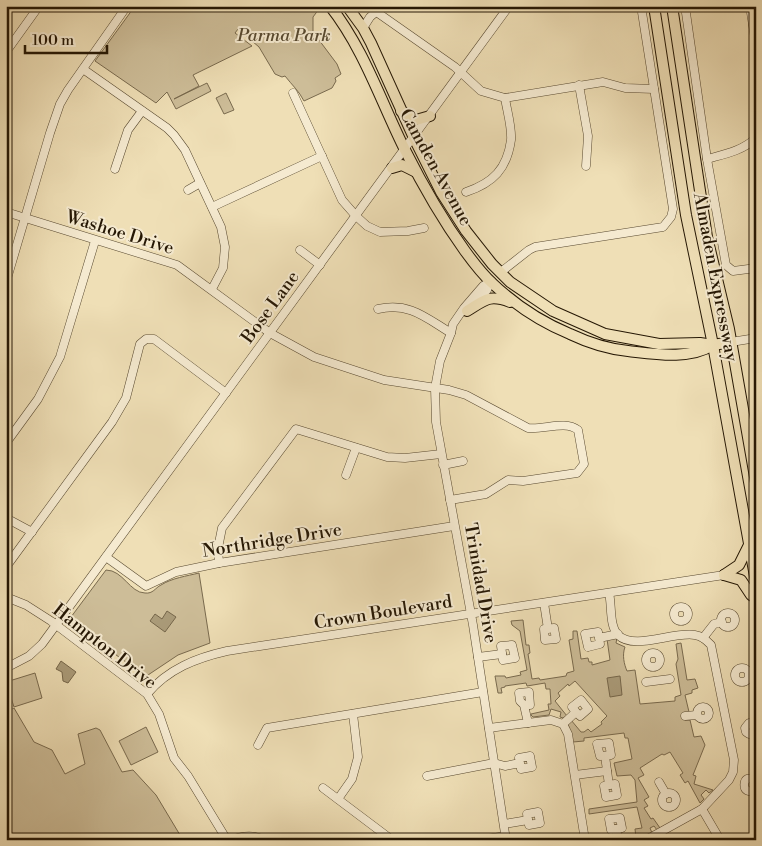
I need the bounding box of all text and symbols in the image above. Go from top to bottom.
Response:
scale bar [25,22,108,54]
park label: Parma Park [236,24,331,47]
text: 100 m [32,31,74,50]
street label: Camden Avenue [394,105,477,230]
street label: Almaden Expressway [688,190,743,364]
street label: Washoe Drive [62,205,177,260]
street label: Bose Lane [236,266,304,349]
street label: Northridge Drive [201,518,343,563]
street label: Trinidad Drive [459,521,502,645]
street label: Crown Boulevard [312,590,455,635]
street label: Hampton Drive [48,598,161,694]

